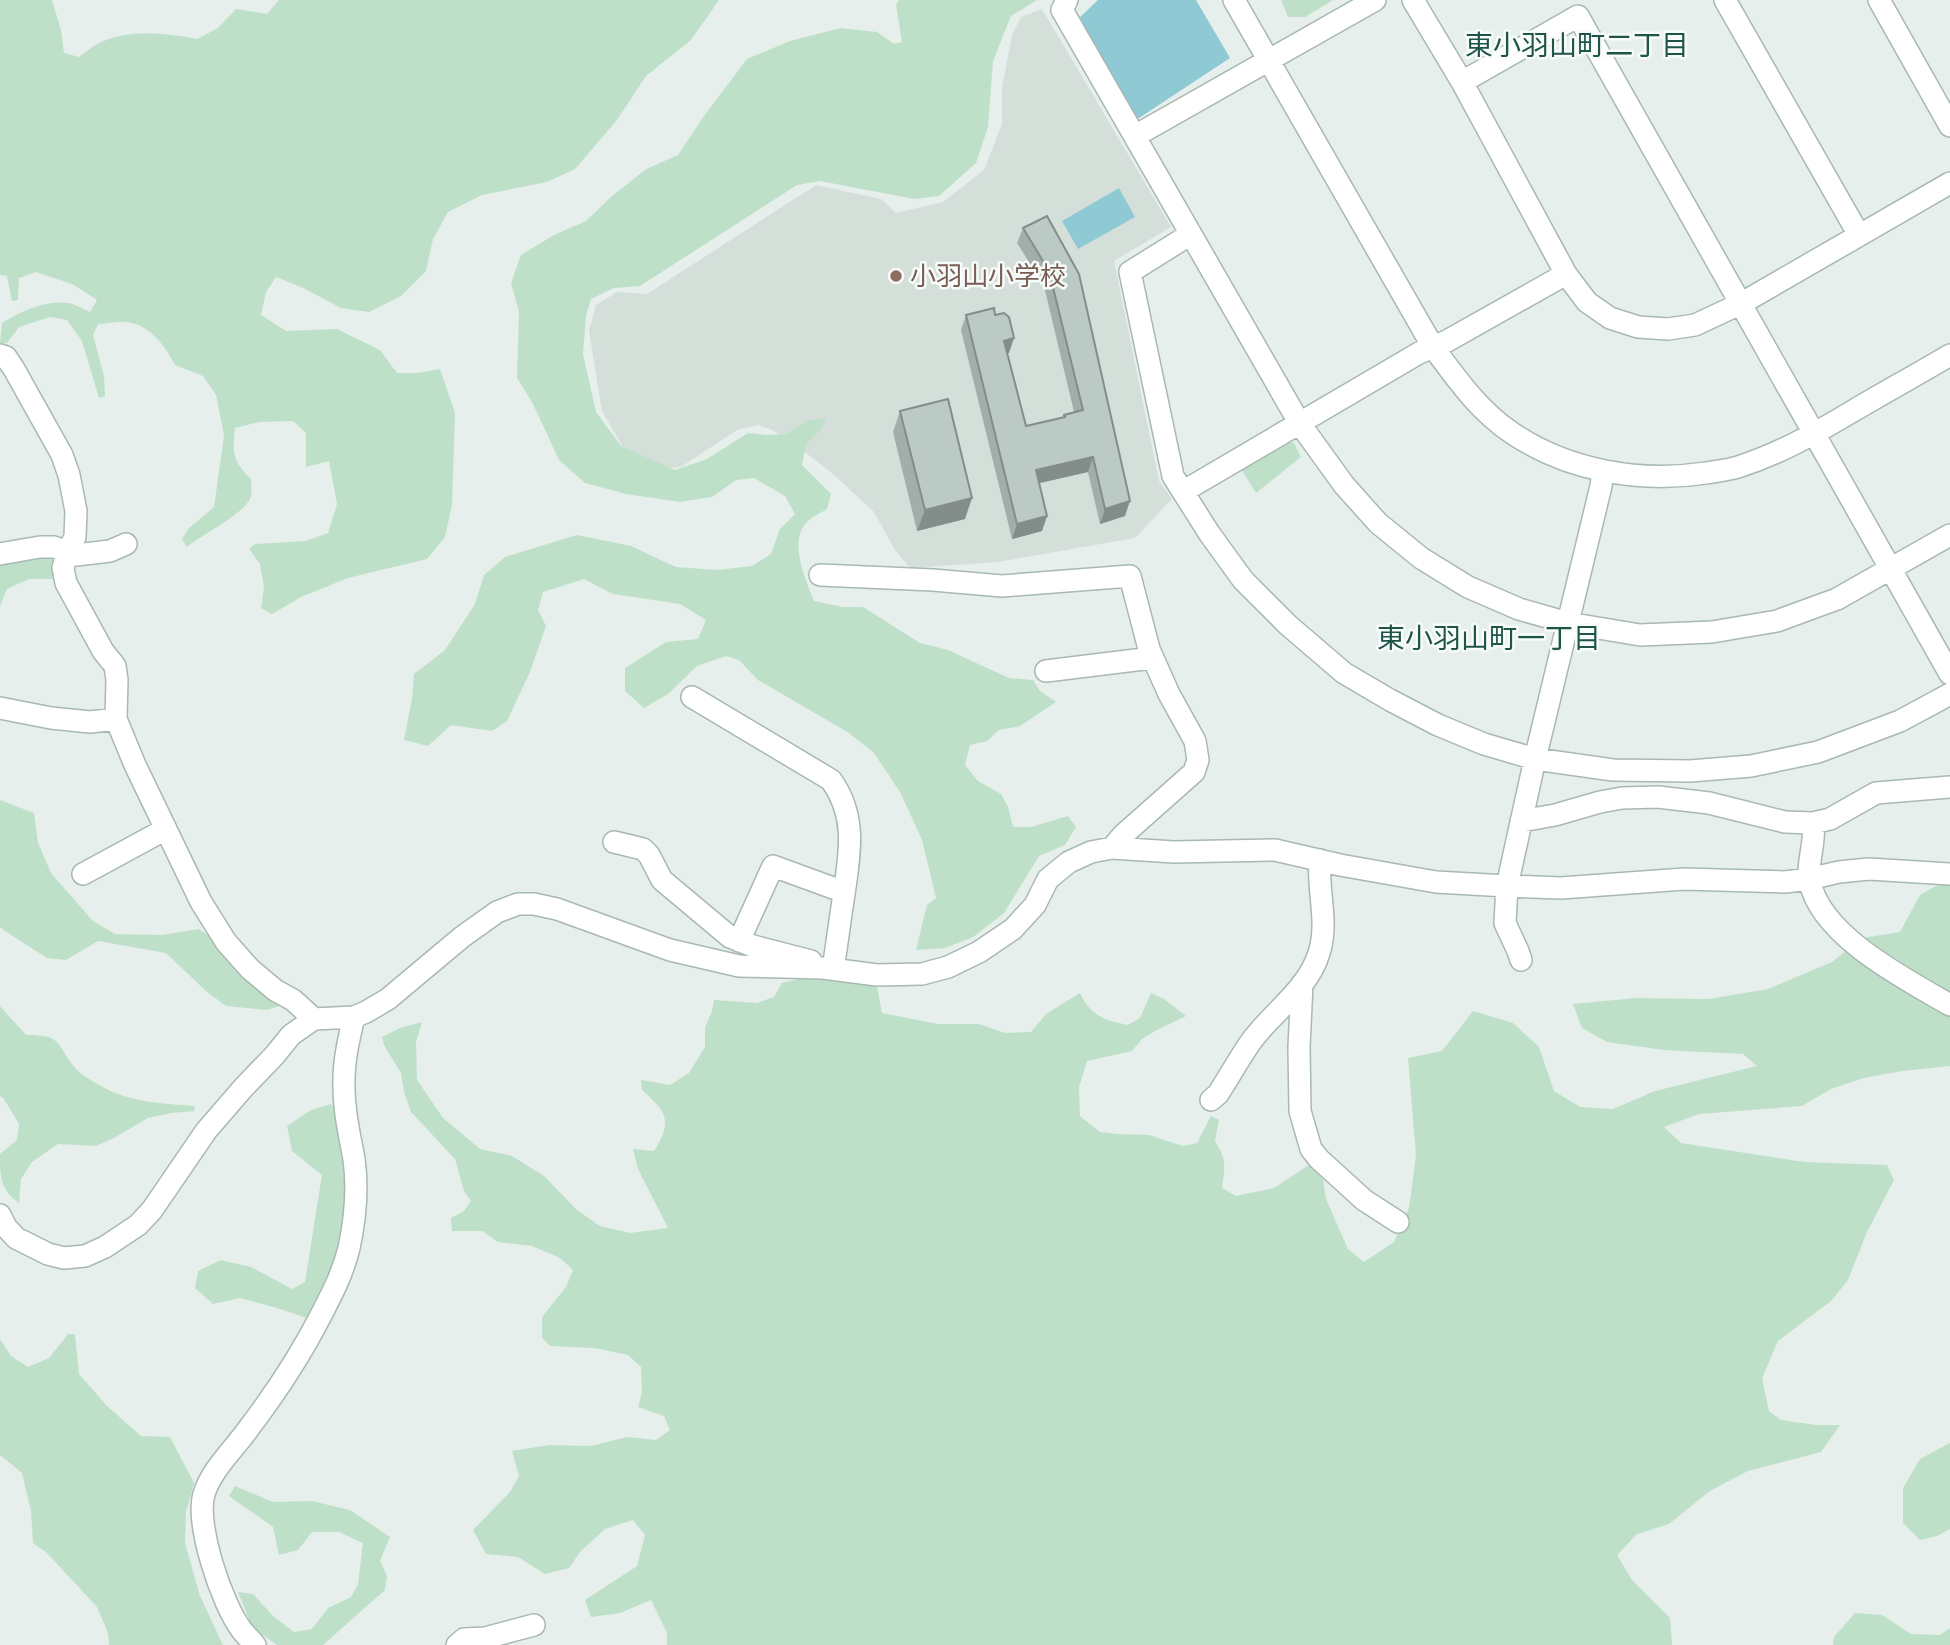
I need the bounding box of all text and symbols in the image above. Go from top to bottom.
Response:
district label: 東小羽山町二丁目 [1465,28,1689,62]
place label: 小羽山小学校 [910,260,1066,292]
marker: 小羽山小学校 [888,268,904,284]
district label: 東小羽山町一丁目 [1377,621,1601,655]

